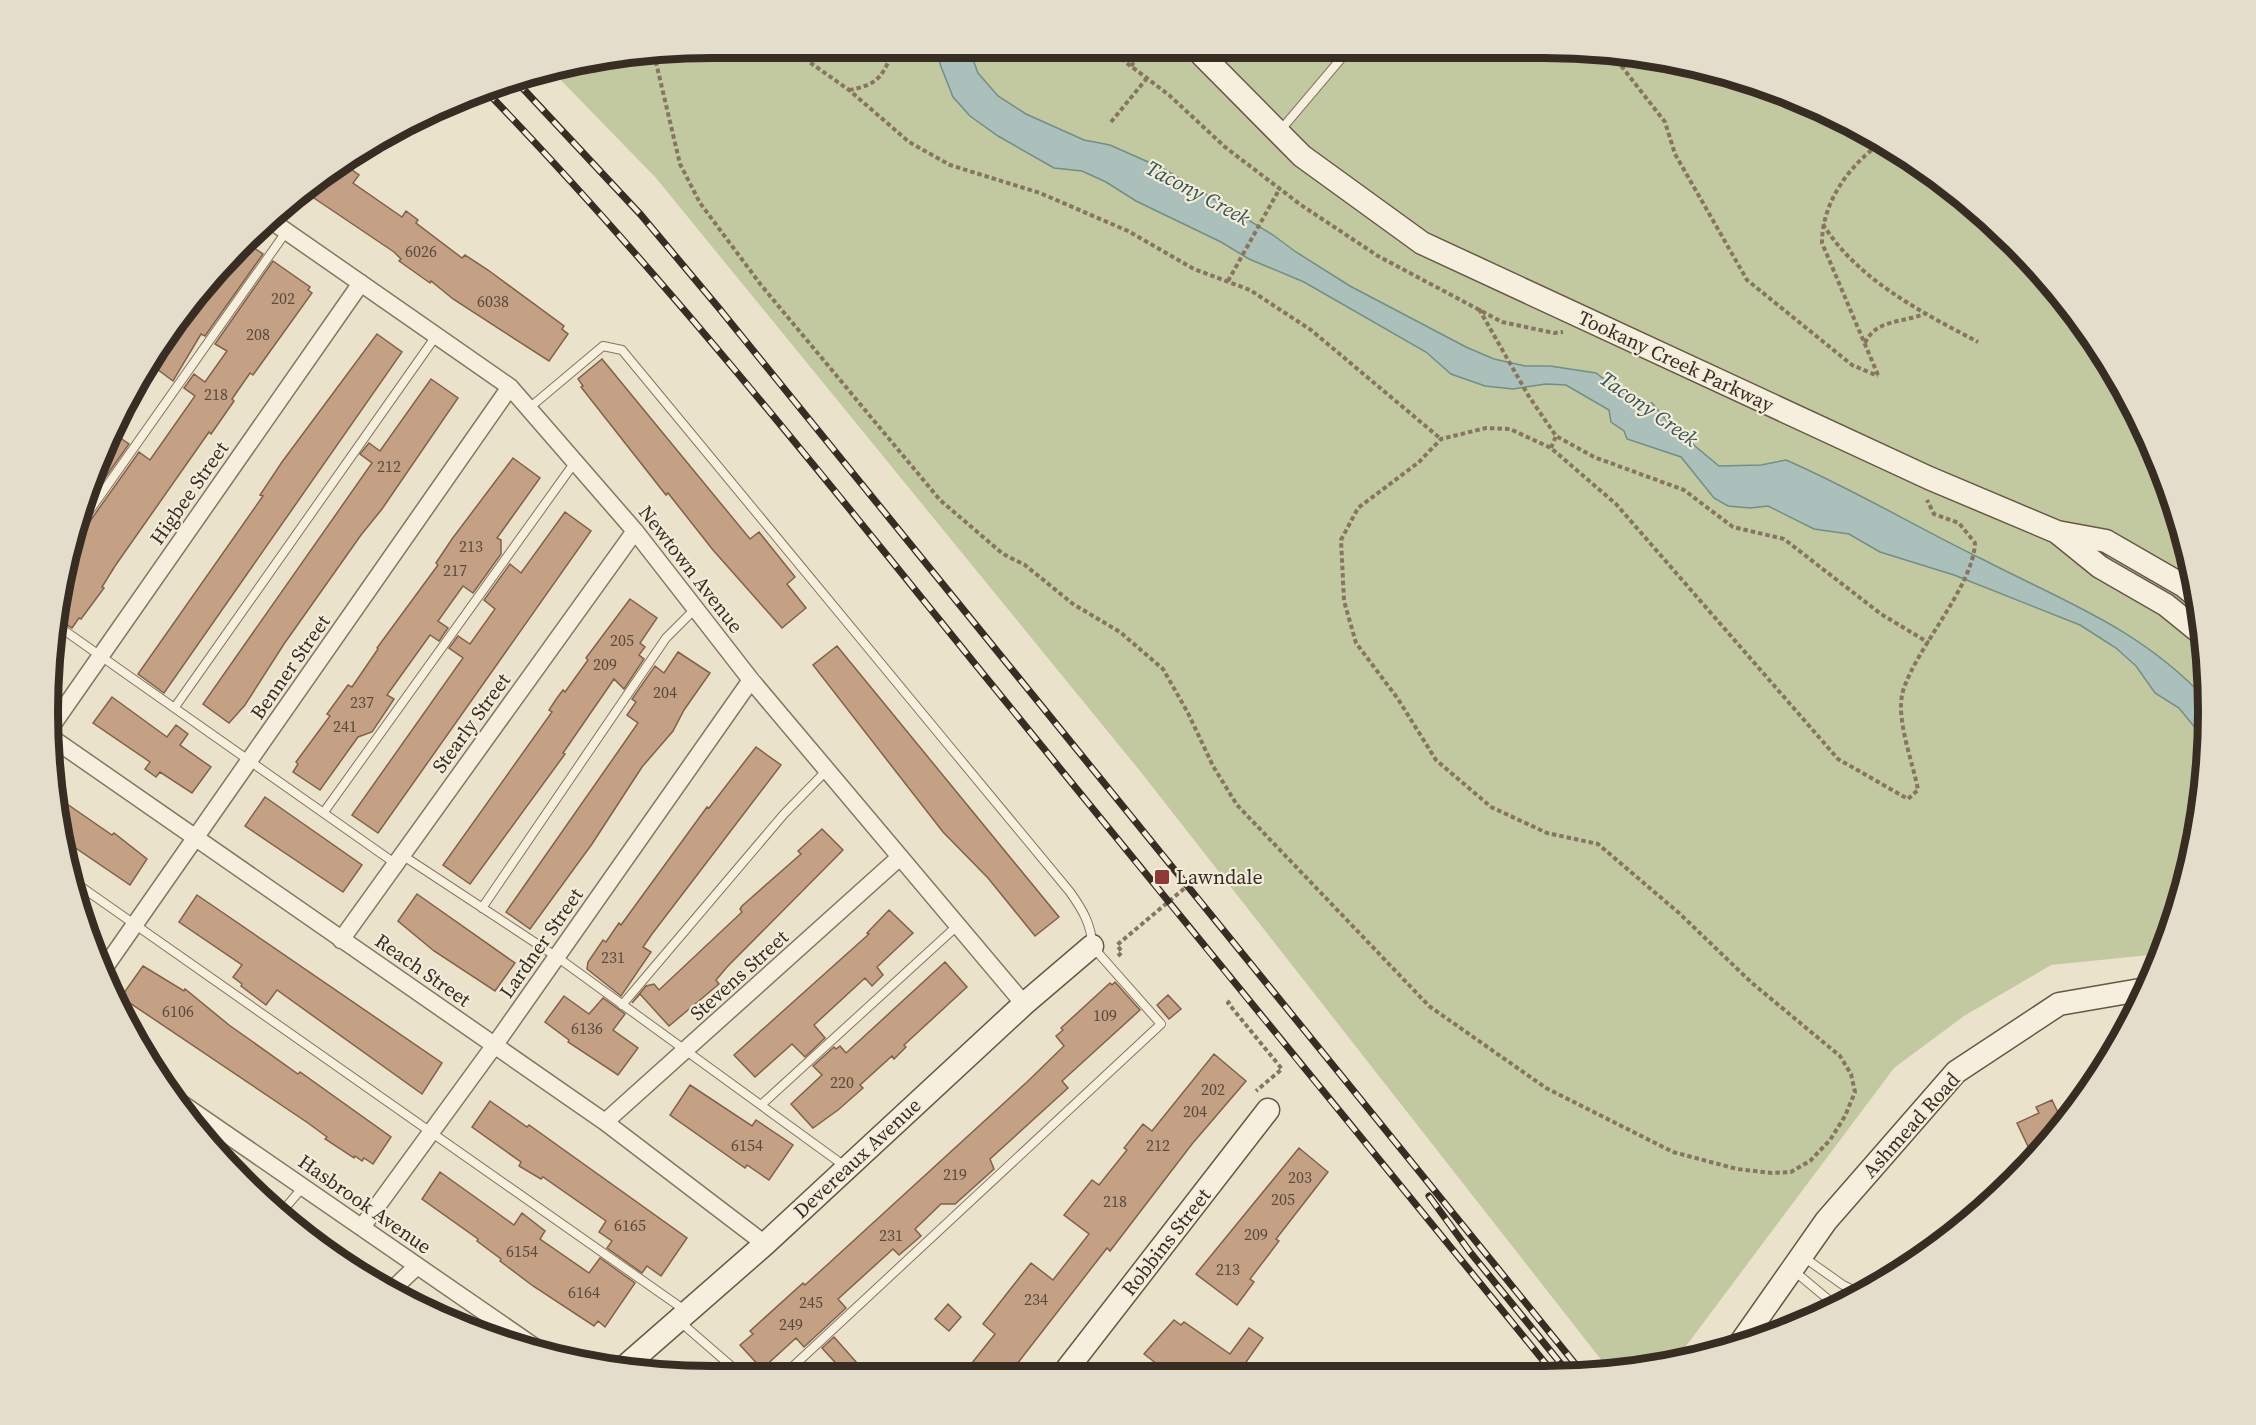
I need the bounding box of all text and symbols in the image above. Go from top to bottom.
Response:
water label: Tacony Creek [1141,153,1255,232]
house number: 6026 [405,240,437,262]
house number: 202 [271,287,295,309]
house number: 6038 [477,290,509,312]
street label: Tookany Creek Parkway [1574,303,1779,419]
house number: 208 [246,323,270,345]
water label: Tacony Creek [1594,364,1704,453]
house number: 218 [204,383,228,405]
street label: Higbee Street [143,435,235,550]
house number: 212 [377,455,401,477]
street label: Newtown Avenue [632,499,750,639]
house number: 213 [459,535,483,557]
house number: 217 [443,559,467,581]
street label: Benner Street [244,609,337,725]
house number: 205 [610,629,634,651]
house number: 209 [593,653,617,675]
street label: Stearly Street [425,667,517,779]
house number: 204 [653,681,677,703]
house number: 237 [350,691,374,713]
house number: 241 [333,715,357,737]
place label: Lawndale [1176,863,1263,891]
marker: Lawndale [1153,868,1171,886]
street label: Lardner Street [493,882,590,1004]
street label: Stevens Street [684,923,795,1027]
street label: Reach Street [370,927,477,1014]
house number: 231 [601,946,625,968]
house number: 6106 [162,1000,194,1022]
house number: 109 [1093,1004,1117,1026]
house number: 6136 [571,1017,603,1039]
street label: Ashmead Road [1856,1066,1966,1184]
house number: 220 [830,1071,854,1093]
house number: 202 [1201,1078,1225,1100]
street label: Devereaux Avenue [787,1091,927,1225]
house number: 204 [1183,1100,1207,1122]
house number: 6154 [731,1134,763,1156]
house number: 212 [1146,1134,1170,1156]
street label: Hasbrook Avenue [293,1148,437,1260]
house number: 219 [943,1163,967,1185]
house number: 203 [1288,1166,1312,1188]
street label: Robbins Street [1115,1182,1217,1302]
house number: 205 [1271,1188,1295,1210]
house number: 218 [1103,1190,1127,1212]
house number: 6165 [614,1214,646,1236]
house number: 209 [1244,1223,1268,1245]
house number: 231 [879,1224,903,1246]
house number: 6154 [506,1240,538,1262]
house number: 213 [1216,1258,1240,1280]
house number: 6164 [568,1281,600,1303]
house number: 234 [1024,1288,1048,1310]
house number: 245 [799,1291,823,1313]
house number: 249 [779,1313,803,1335]

